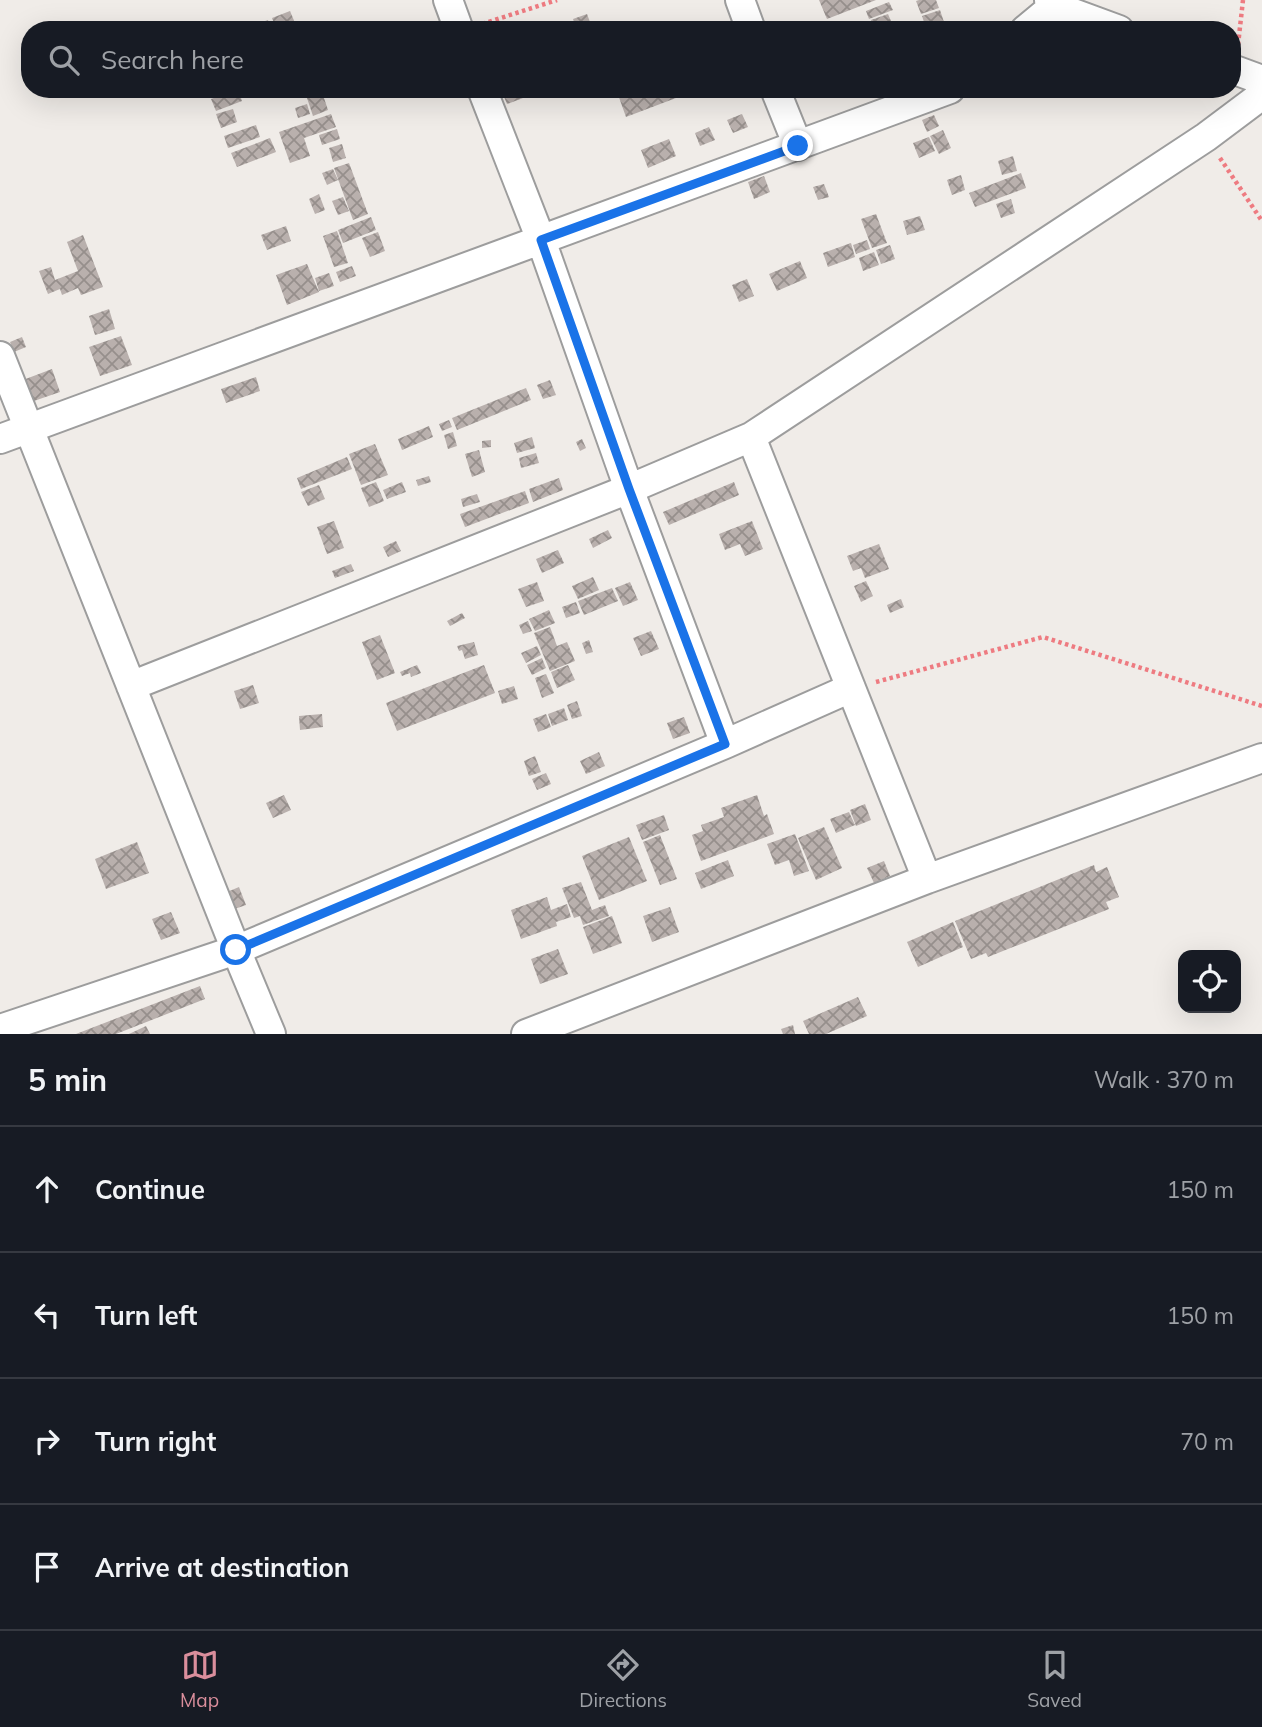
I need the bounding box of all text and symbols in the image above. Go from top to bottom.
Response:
search box [21,21,1241,98]
icon: search [45,41,83,79]
text: Search here [101,43,244,76]
route end [782,130,813,161]
route start [220,934,251,965]
map controls [1178,950,1241,1013]
button: locate [1178,950,1241,1013]
text: 5 min [28,1061,107,1099]
text: Walk · 370 m [1094,1065,1234,1094]
icon: ahead [28,1170,66,1208]
text: Continue [95,1173,205,1206]
text: 150 m [1166,1175,1234,1204]
icon: left [28,1296,66,1334]
text: Turn left [95,1299,197,1332]
text: 150 m [1166,1301,1234,1330]
icon: right [28,1422,66,1460]
text: Turn right [95,1425,216,1458]
text: 70 m [1180,1427,1234,1456]
icon: arrive [28,1548,66,1586]
text: Arrive at destination [95,1551,350,1584]
tab: Map [180,1646,219,1712]
tab: Directions [579,1646,667,1712]
tab: Saved [1027,1646,1082,1712]

